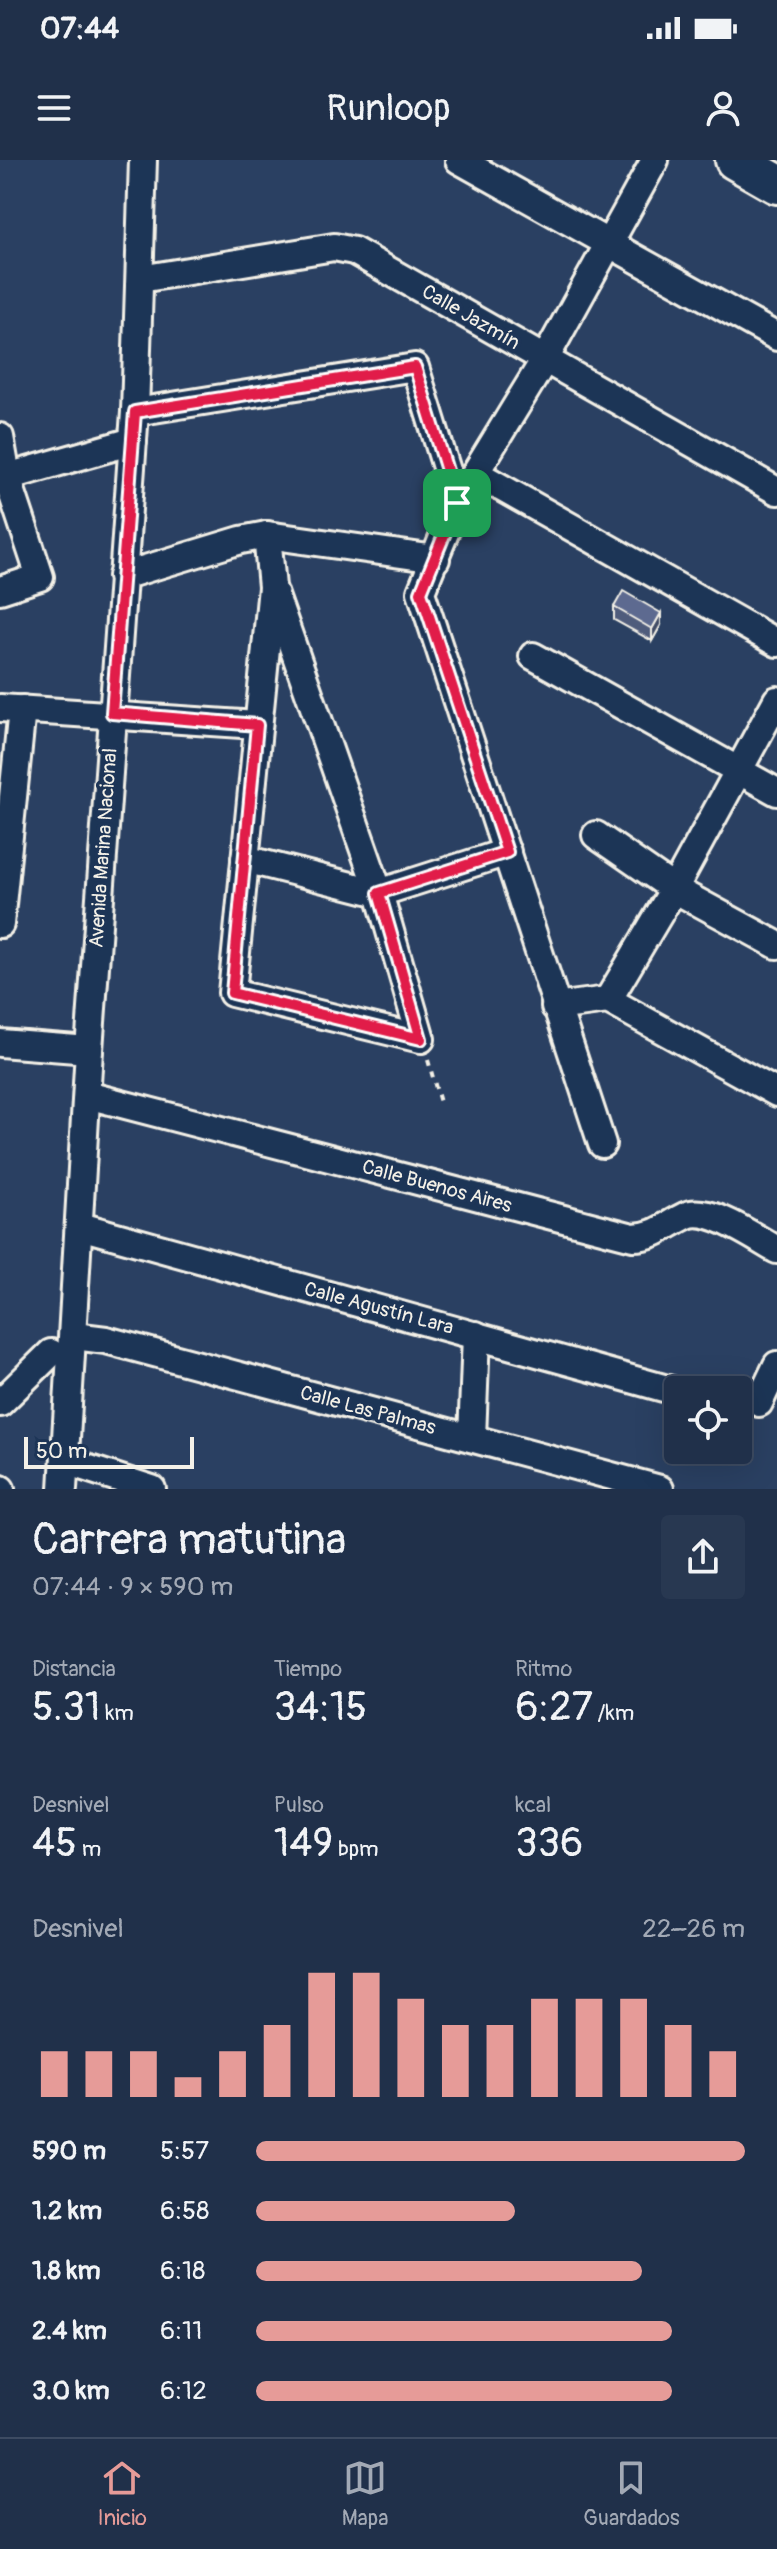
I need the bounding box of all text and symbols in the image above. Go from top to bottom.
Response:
text: 07:44 [40,10,119,47]
icon: menu [32,86,76,130]
text: Runloop [327,86,450,131]
icon: person [701,86,745,130]
street label: Calle Jazmín [417,279,525,355]
pin [423,469,491,537]
icon: arrive [435,481,479,525]
street label: Avenida Marina Nacional [84,747,122,949]
street label: Calle Buenos Aires [359,1154,515,1218]
street label: Calle Agustín Lara [302,1276,456,1340]
map controls [664,1376,752,1464]
button: locate [664,1376,752,1464]
street label: Calle Las Palmas [297,1380,439,1440]
scale bar [24,1433,194,1469]
text: 50 m [36,1437,87,1465]
text: Carrera matutina [32,1513,346,1568]
button: share [661,1515,745,1599]
text: 07:44 · 9 × 590 m [32,1571,233,1603]
text: Distancia [32,1655,116,1683]
text: Tiempo [274,1655,342,1683]
text: Ritmo [515,1655,572,1683]
text: 5.31 [32,1683,100,1732]
text: 34:15 [274,1683,367,1732]
text: 6:27 [515,1683,593,1732]
text: km [100,1699,134,1727]
text: /km [593,1699,634,1727]
text: Desnivel [32,1791,109,1819]
text: Pulso [274,1791,324,1819]
text: kcal [515,1791,551,1819]
text: 45 [32,1819,77,1868]
text: 149 [274,1819,333,1868]
text: 336 [515,1819,583,1868]
text: m [77,1835,101,1863]
text: bpm [333,1835,379,1863]
text: Desnivel [32,1913,124,1945]
text: 22–26 m [642,1913,745,1945]
text: 590 m [32,2135,106,2167]
text: 5:57 [160,2135,209,2167]
text: 1.2 km [32,2195,102,2227]
text: 6:58 [160,2195,209,2227]
text: 1.8 km [32,2255,101,2287]
text: 6:18 [160,2255,205,2287]
text: 2.4 km [32,2315,107,2347]
text: 6:11 [160,2315,202,2347]
text: 3.0 km [32,2375,110,2407]
text: 6:12 [160,2375,207,2407]
tab: Inicio [97,2456,147,2532]
tab: Mapa [342,2456,388,2532]
tab: Guardados [583,2456,680,2532]

